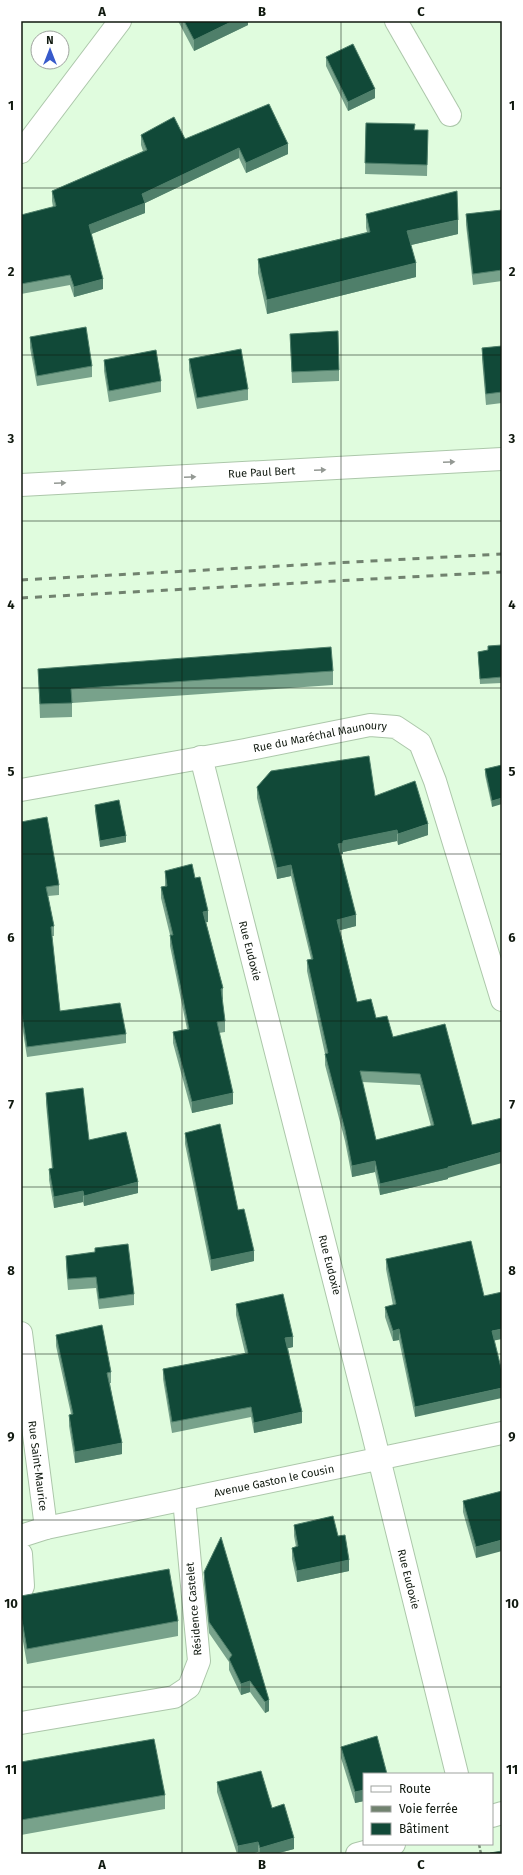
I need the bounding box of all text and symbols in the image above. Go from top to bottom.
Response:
text: A [97,4,106,19]
text: B [258,4,266,19]
text: C [417,4,425,19]
north arrow [30,30,70,70]
text: N [46,34,54,47]
text: 1 [8,98,14,113]
text: 1 [509,98,515,113]
text: 2 [8,264,15,279]
text: 2 [509,264,516,279]
text: 3 [7,431,15,446]
text: 3 [508,431,516,446]
one-way arrow [443,459,455,466]
street label: Rue Paul Bert [228,464,296,480]
one-way arrow [314,466,326,473]
one-way arrow [184,474,197,480]
one-way arrow [54,480,66,487]
text: 4 [7,597,15,612]
text: 4 [508,597,516,612]
street label: Rue du Maréchal Maunoury [252,718,388,755]
text: 5 [8,764,15,779]
text: 5 [509,764,516,779]
street label: Rue Eudoxie [236,919,264,982]
text: 6 [7,930,15,945]
text: 6 [508,930,516,945]
text: 7 [8,1097,14,1112]
text: 7 [509,1097,515,1112]
street label: Rue Eudoxie [316,1233,344,1296]
text: 8 [7,1263,15,1278]
text: 8 [508,1263,516,1278]
street label: Rue Saint-Maurice [26,1420,50,1512]
text: 9 [7,1429,15,1444]
text: 9 [508,1429,516,1444]
street label: Avenue Gaston le Cousin [212,1462,335,1499]
street label: Rue Eudoxie [395,1548,423,1611]
street label: Résidence Castelet [183,1562,205,1656]
text: 10 [4,1596,18,1611]
text: 10 [505,1596,519,1611]
text: 11 [5,1762,17,1777]
text: 11 [506,1762,518,1777]
legend [363,1773,493,1845]
text: Route [399,1782,431,1796]
text: Voie ferrée [399,1802,458,1816]
text: Bâtiment [399,1822,449,1836]
text: A [97,1857,106,1872]
text: B [258,1857,266,1872]
text: C [417,1857,425,1872]

